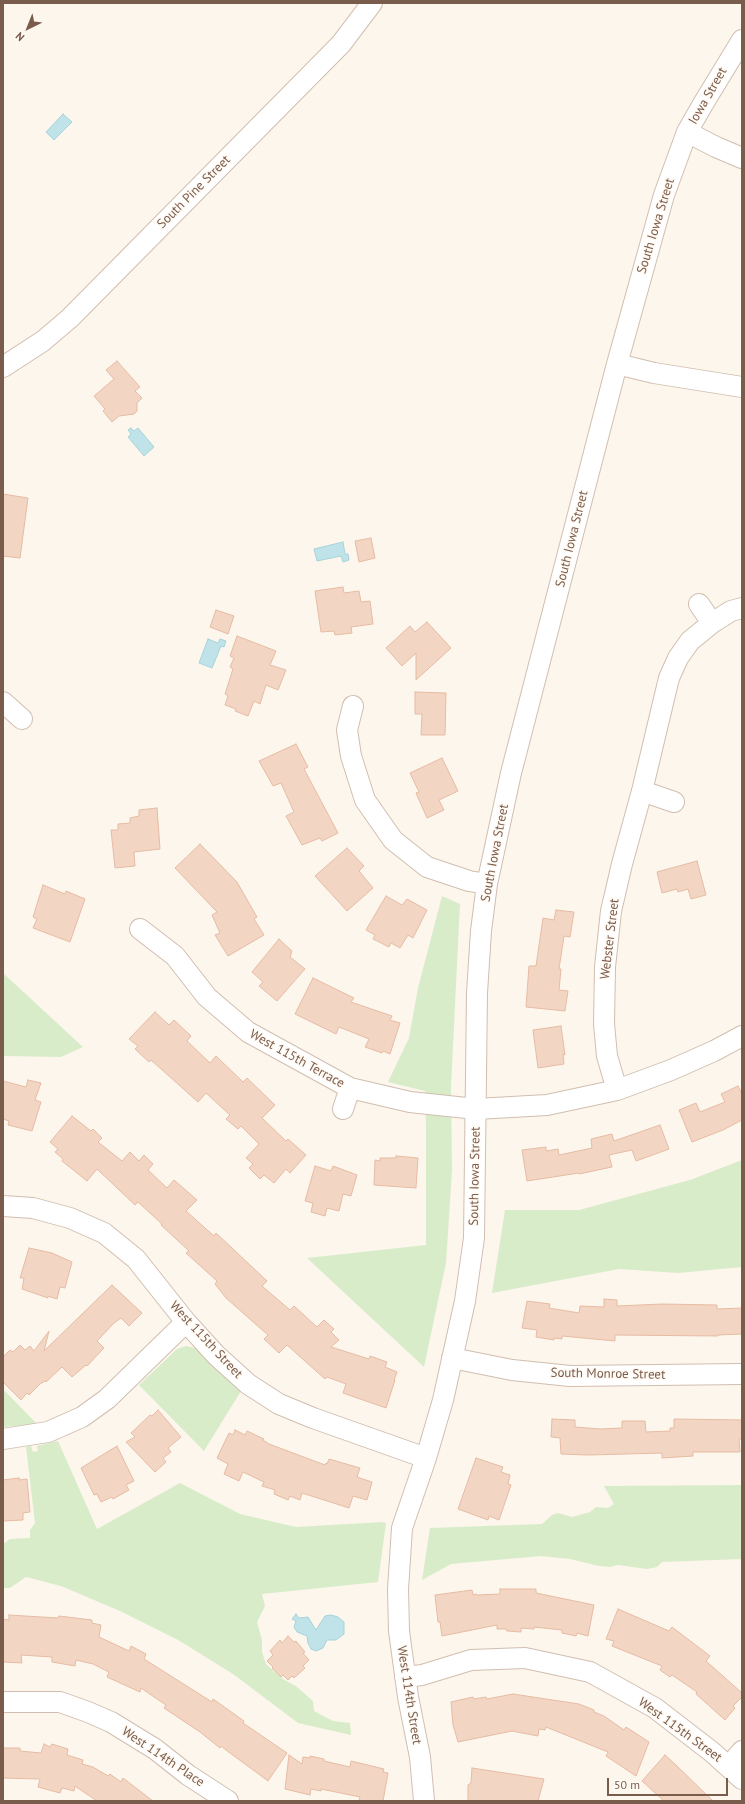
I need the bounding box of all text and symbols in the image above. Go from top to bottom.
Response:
north arrow [8,8,48,48]
text: N [12,29,27,44]
street label: Iowa Street [685,65,731,127]
street label: South Pine Street [154,152,234,232]
street label: South Iowa Street [634,176,678,276]
street label: South Iowa Street [552,489,592,589]
street label: South Iowa Street [478,803,512,903]
street label: Webster Street [597,898,623,980]
street label: West 115th Terrace [247,1026,347,1092]
street label: South Iowa Street [466,1126,484,1226]
street label: West 115th Street [166,1298,246,1382]
street label: South Monroe Street [550,1365,666,1383]
street label: West 114th Street [394,1645,424,1745]
street label: West 115th Street [635,1694,725,1766]
street label: West 114th Place [119,1724,207,1790]
scale bar [609,1770,730,1796]
text: 50 m [614,1777,640,1792]

